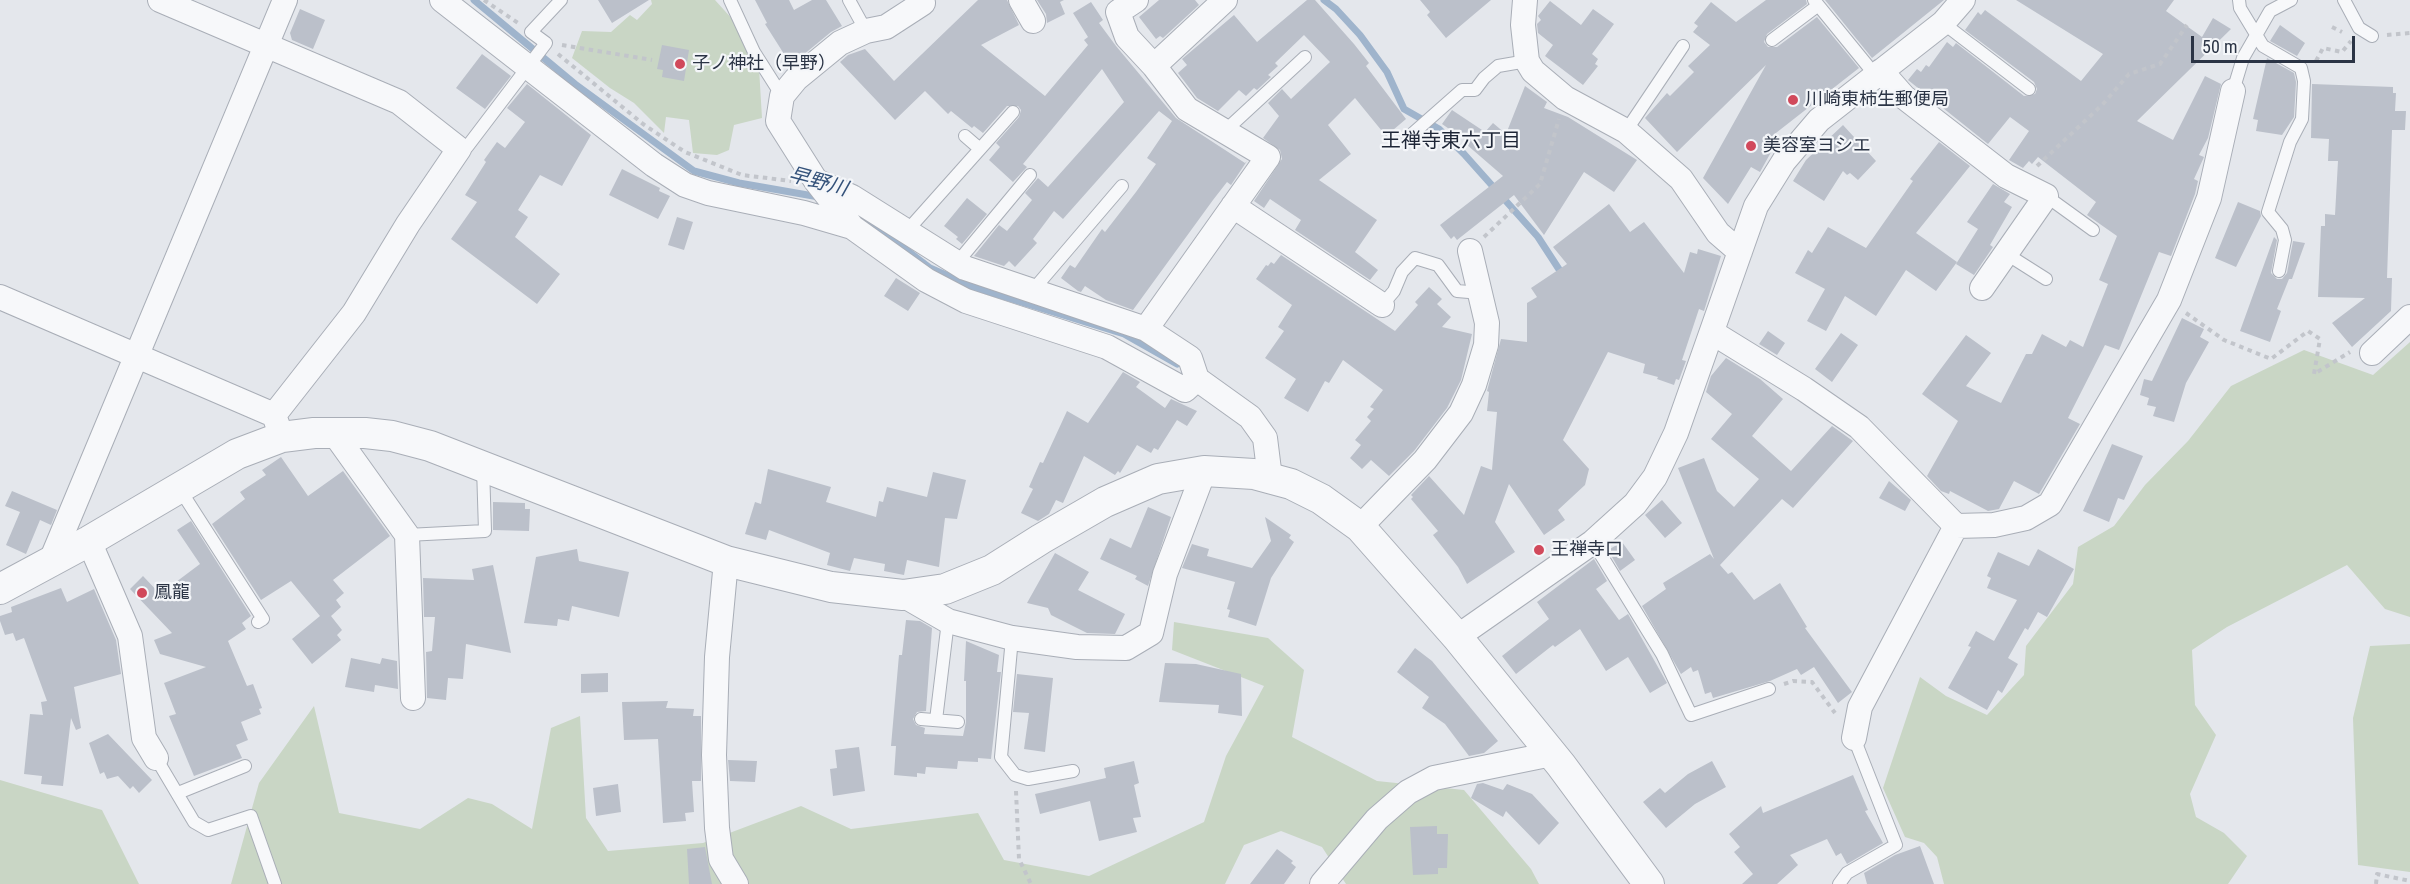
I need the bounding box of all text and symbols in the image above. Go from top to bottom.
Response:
scale bar [2194,24,2358,62]
text: 50 m [2202,36,2237,57]
place label: 子ノ神社（早野） [692,53,836,75]
marker: 子ノ神社（早野） [673,57,687,71]
place label: 川崎東柿生郵便局 [1805,89,1949,111]
marker: 川崎東柿生郵便局 [1786,93,1800,107]
district label: 王禅寺東六丁目 [1381,130,1521,154]
place label: 美容室ヨシエ [1763,135,1871,157]
marker: 美容室ヨシエ [1744,139,1758,153]
water label: 早野川 [786,164,850,202]
place label: 王禅寺口 [1551,539,1623,561]
marker: 王禅寺口 [1532,543,1546,557]
place label: 鳳龍 [154,582,190,604]
marker: 鳳龍 [135,586,149,600]

